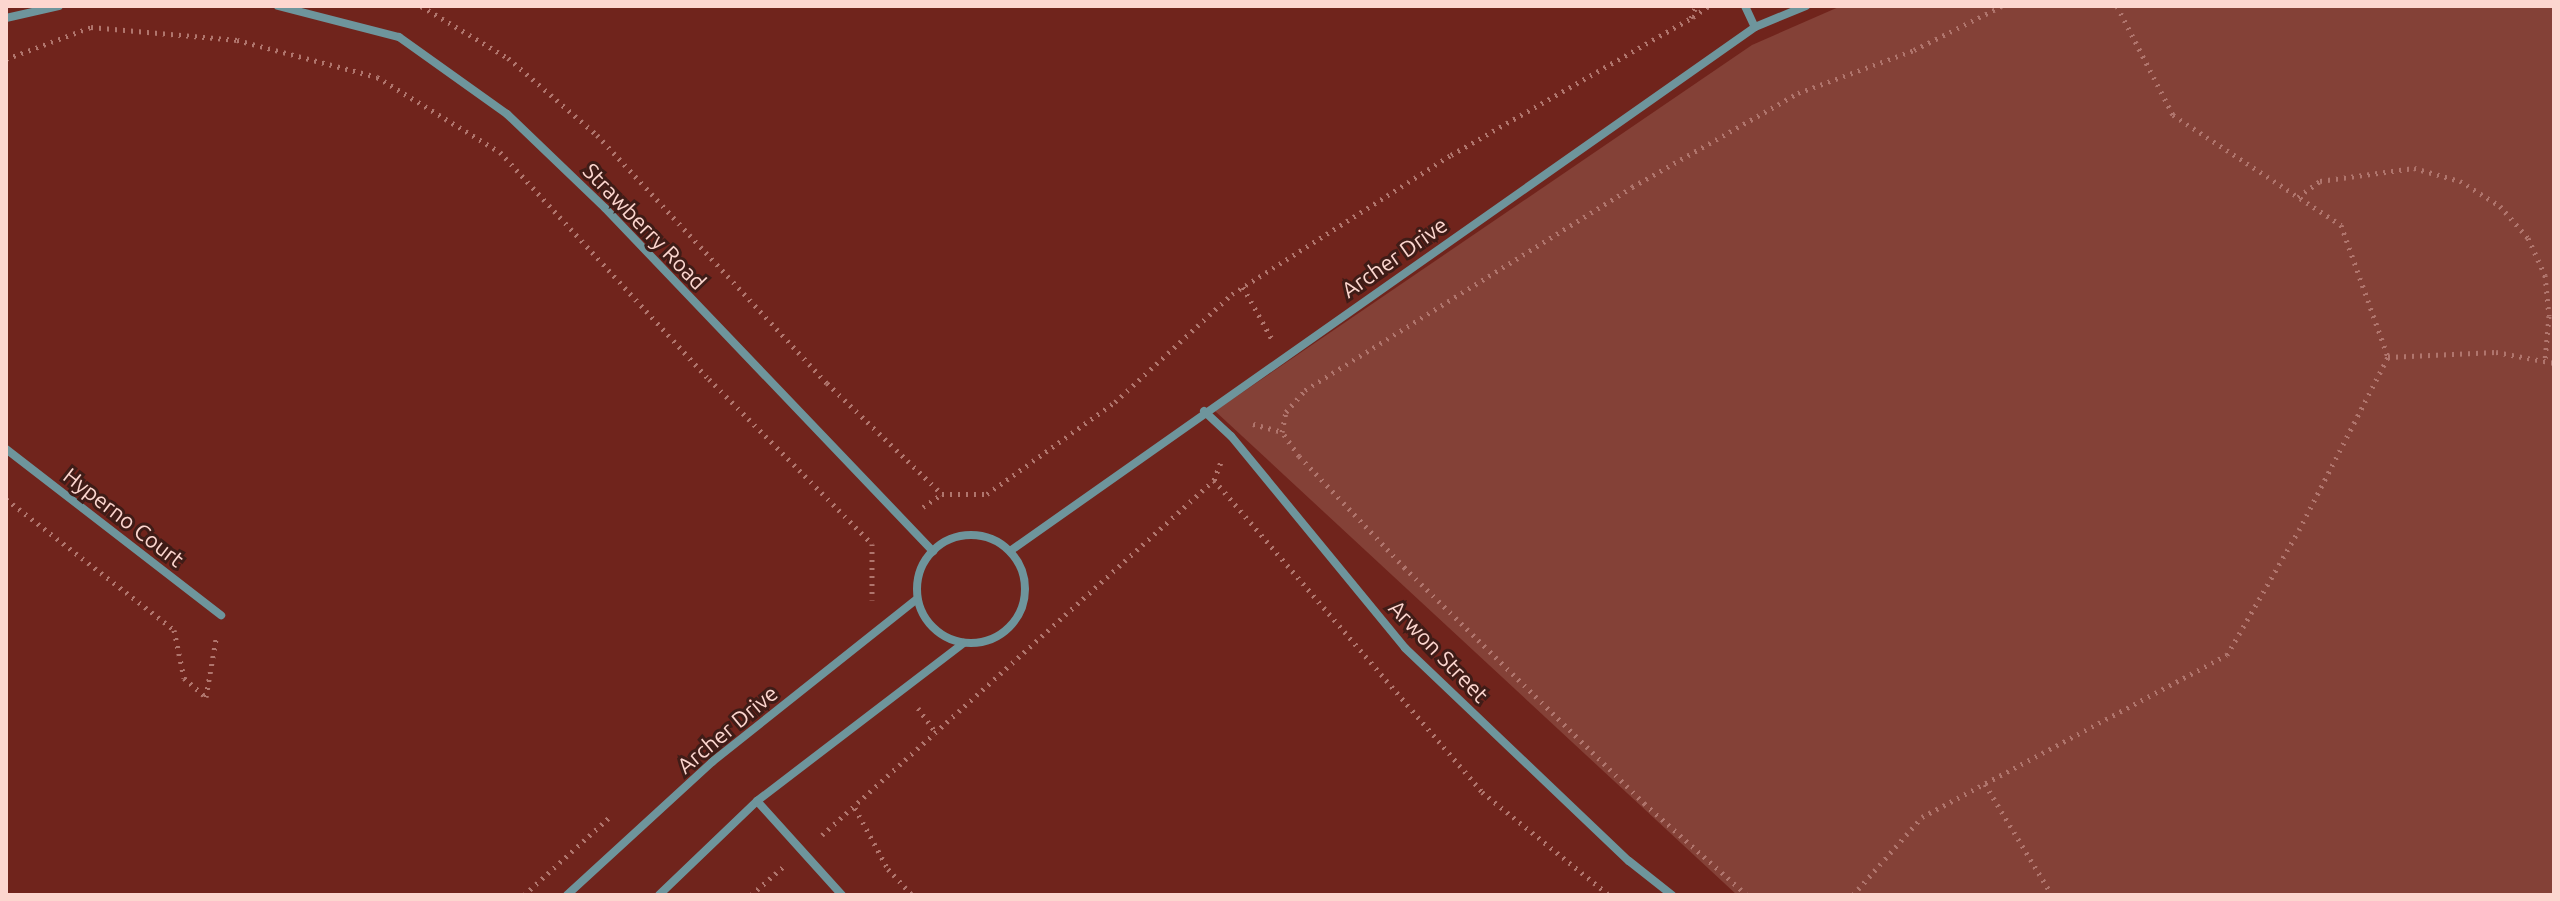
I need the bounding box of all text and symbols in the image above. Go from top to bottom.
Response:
street label: Strawberry Road [578,157,712,295]
street label: Archer Drive [1336,211,1452,303]
street label: Hyperno Court [58,462,190,572]
street label: Arwon Street [1384,594,1494,708]
street label: Archer Drive [671,679,783,779]

